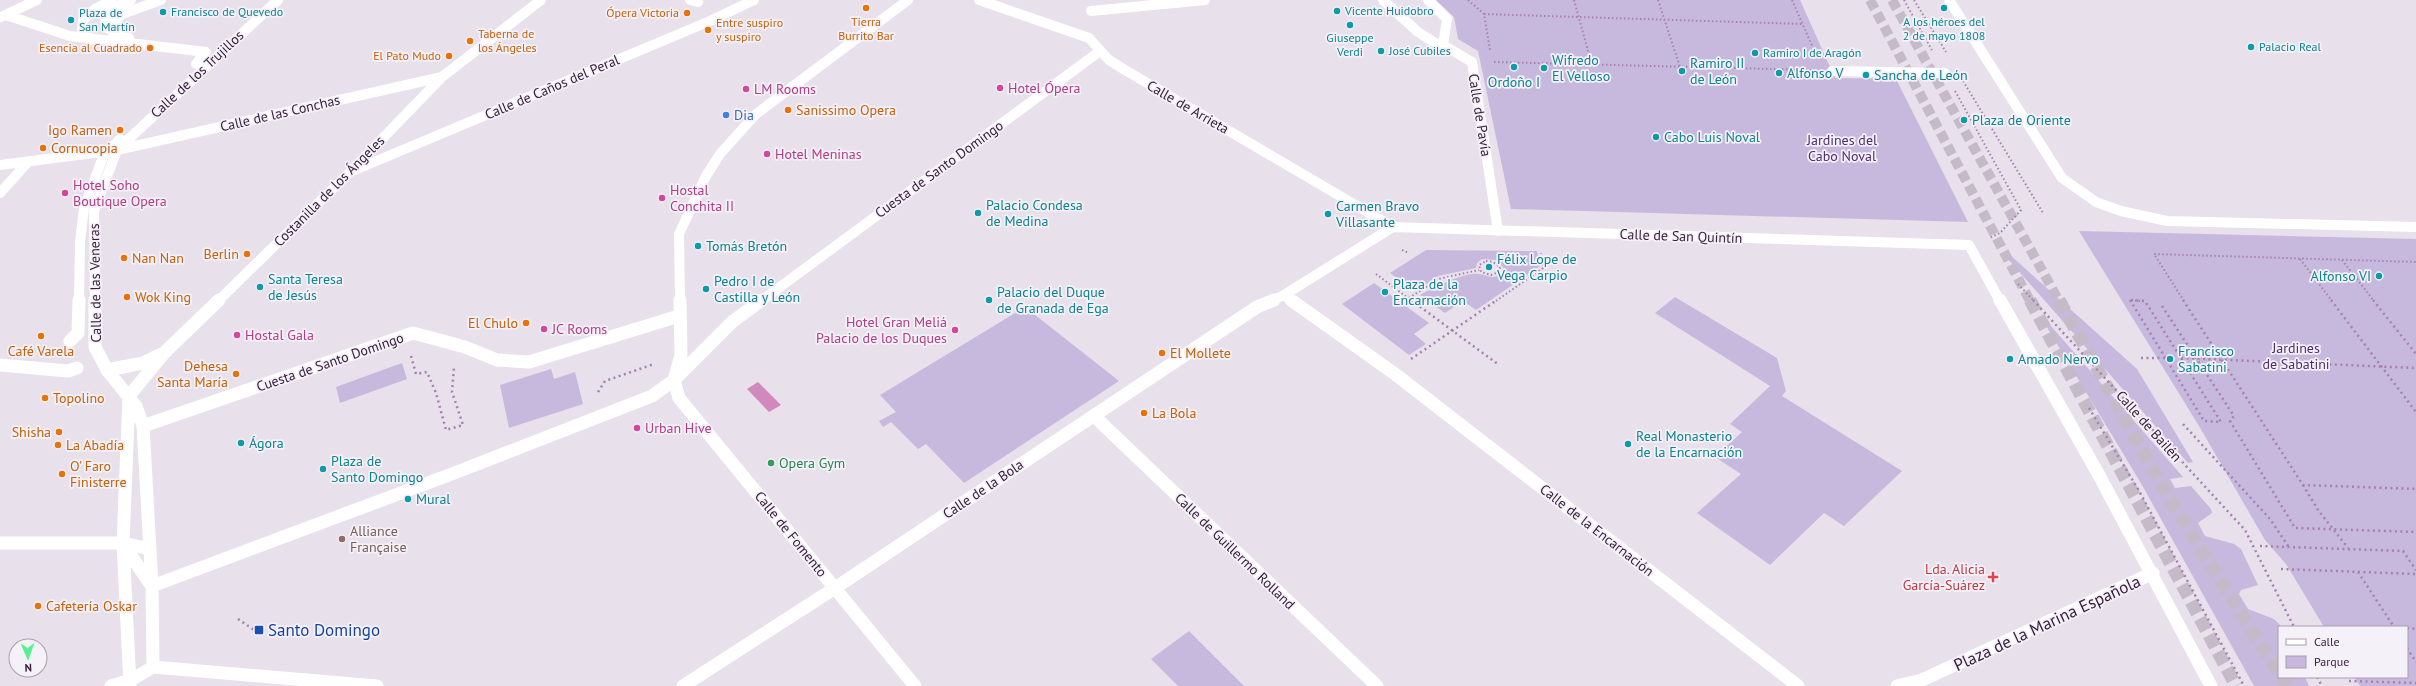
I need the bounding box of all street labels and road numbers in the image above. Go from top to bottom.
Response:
street label: Calle de los Trujillos [147,26,247,122]
street label: Calle de Caños del Peral [482,51,622,123]
street label: Calle de Pavía [1465,72,1495,158]
street label: Calle de Arrieta [1144,76,1232,138]
street label: Calle de las Conchas [218,90,342,136]
street label: Cuesta de Santo Domingo [871,116,1007,222]
street label: Costanilla de los Ángeles [270,132,388,250]
street label: Calle de las Veneras [85,223,105,343]
street label: Calle de San Quintín [1619,225,1743,247]
street label: Cuesta de Santo Domingo [254,328,406,396]
street label: Calle de Bailén [2112,387,2186,465]
street label: Calle de la Bola [939,455,1027,523]
street label: Calle de la Encarnación [1536,480,1658,580]
street label: Calle de Fomento [751,487,831,581]
street label: Calle de Guillermo Rolland [1171,489,1299,613]
street label: Plaza de la Marina Española [1950,570,2144,676]

